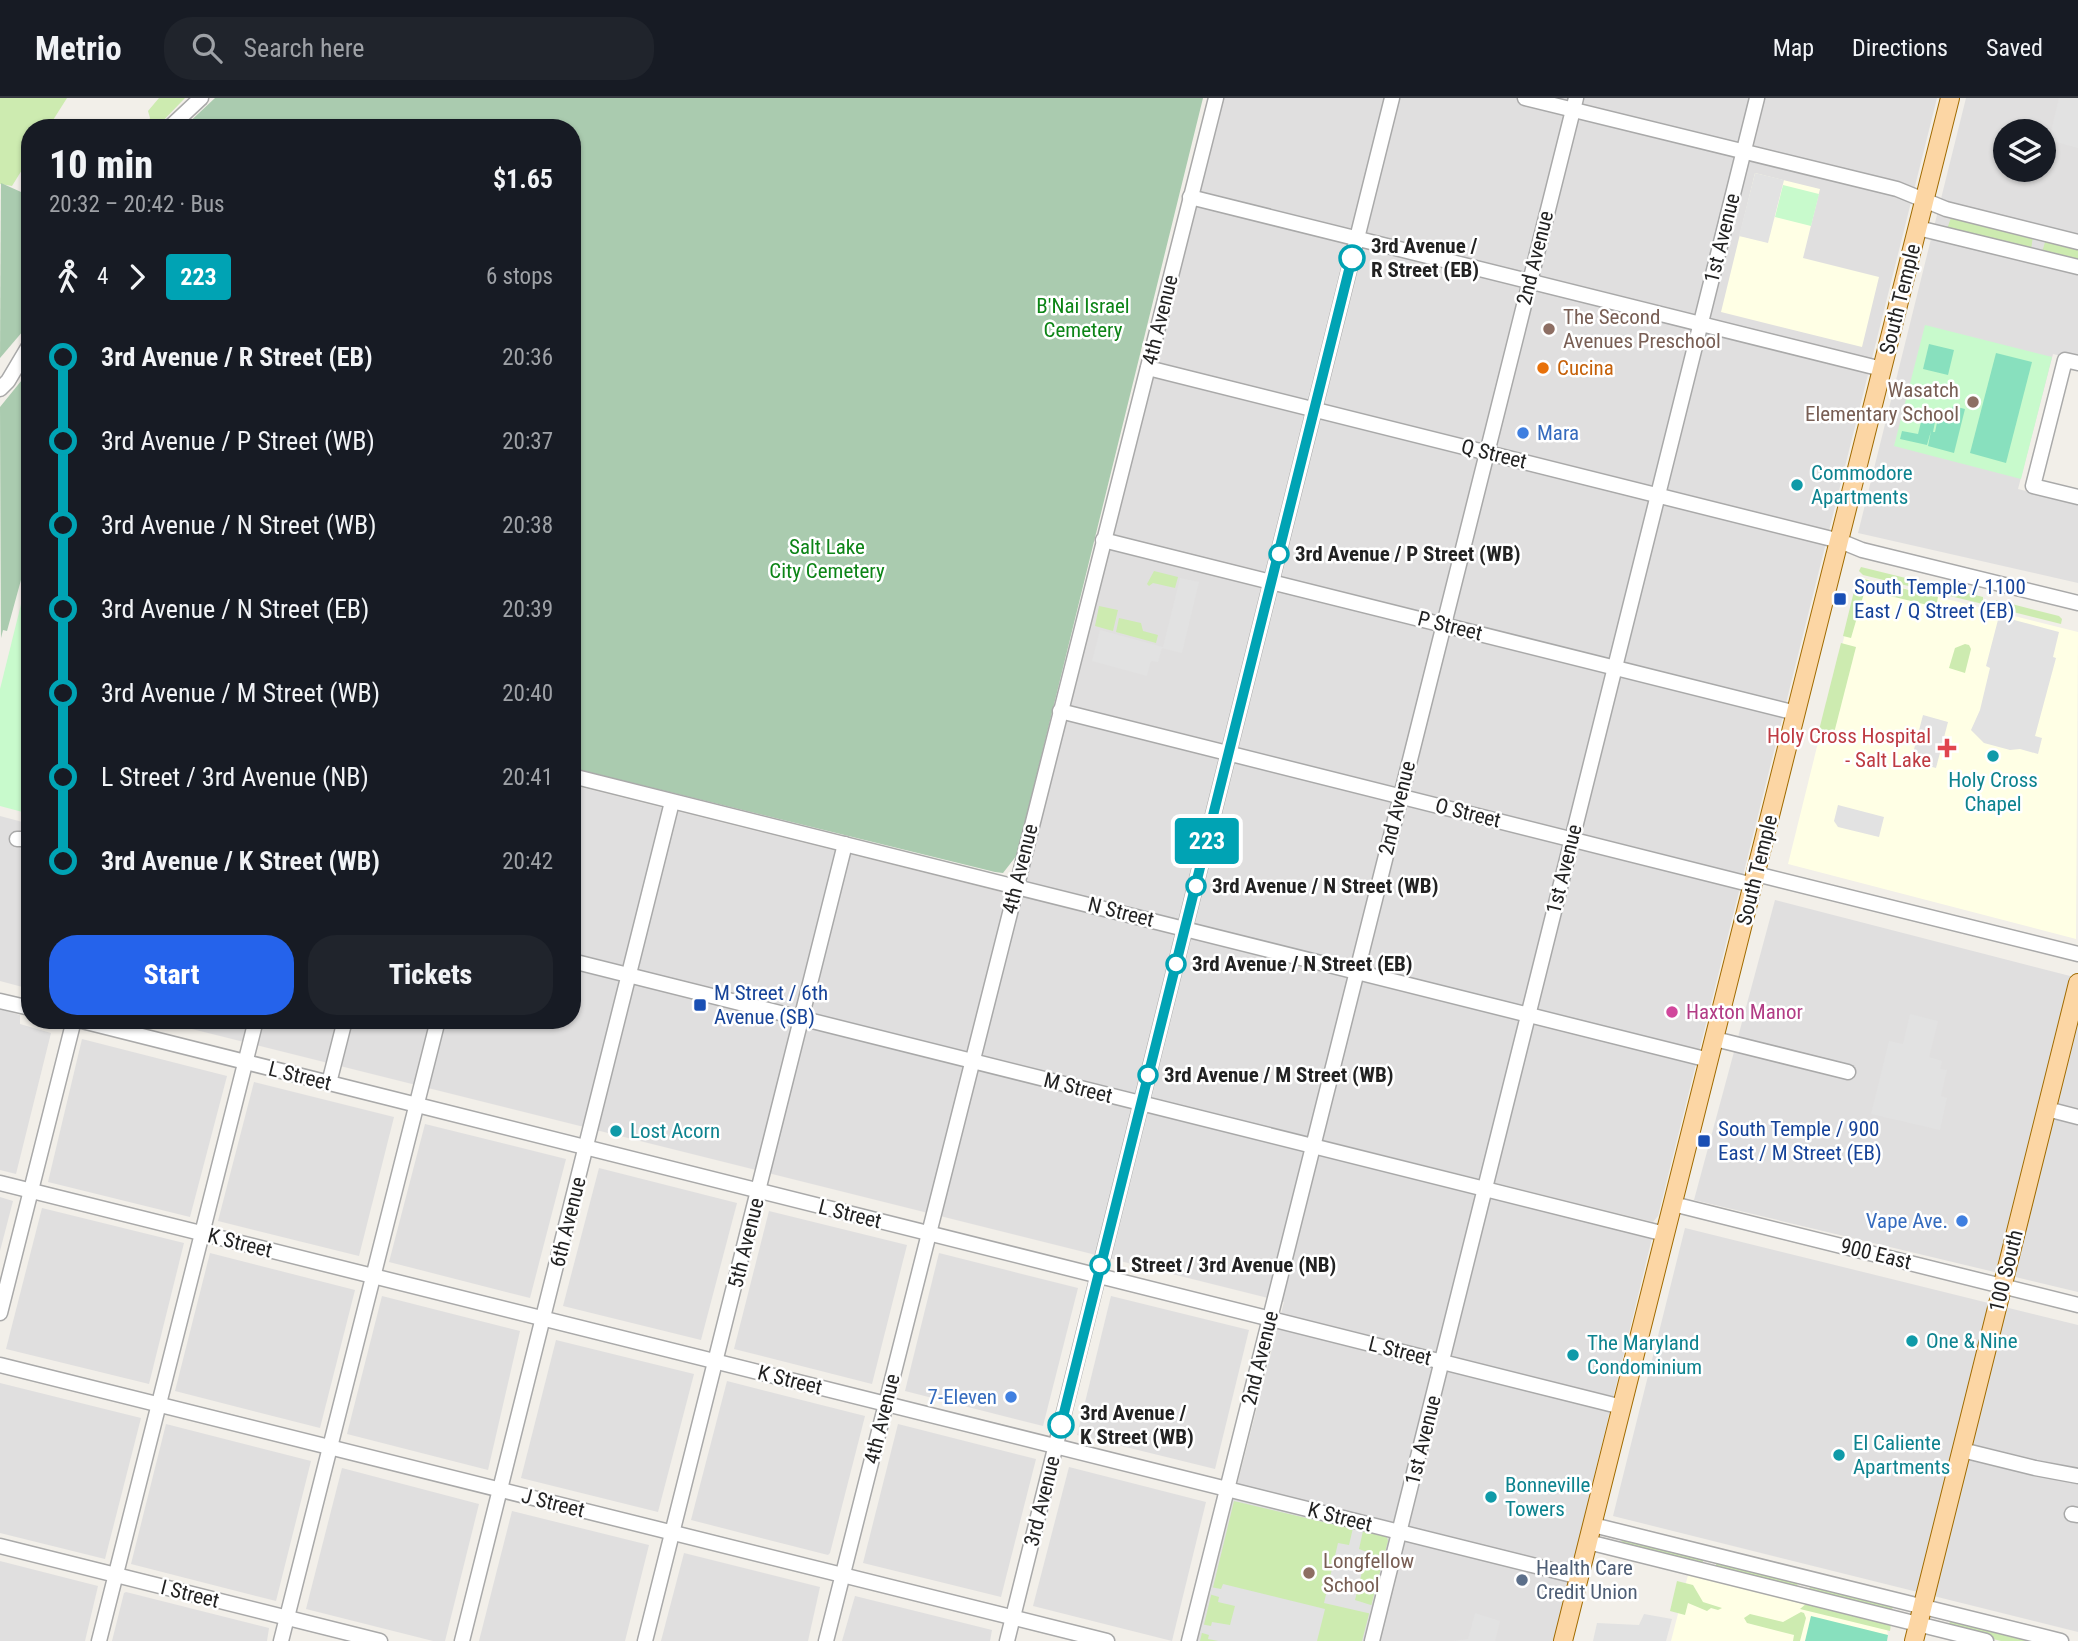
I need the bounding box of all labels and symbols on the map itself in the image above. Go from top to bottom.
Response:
street label: 1st Avenue [1699,191,1745,285]
street label: 2nd Avenue [1512,208,1558,308]
place label: 3rd Avenue / R Street (EB) [1371,234,1479,282]
street label: South Temple [1875,241,1925,357]
marker: 3rd Avenue / R Street (EB) [1339,245,1365,271]
street label: 4th Avenue [1137,272,1183,368]
park label: B'Nai Israel Cemetery [1036,294,1130,342]
place label: The Second Avenues Preschool [1563,305,1721,353]
marker: The Second Avenues Preschool [1541,321,1557,337]
place label: Cucina [1557,356,1614,380]
marker: Cucina [1535,360,1551,376]
place label: Wasatch Elementary School [1805,378,1959,426]
marker: Wasatch Elementary School [1965,394,1981,410]
place label: Mara [1537,421,1579,445]
marker: Mara [1515,425,1531,441]
street label: Q Street [1459,434,1529,474]
place label: Commodore Apartments [1811,461,1913,509]
marker: Commodore Apartments [1789,477,1805,493]
park label: Salt Lake City Cemetery [769,535,885,583]
place label: 3rd Avenue / P Street (WB) [1295,542,1521,566]
marker: 3rd Avenue / P Street (WB) [1269,544,1289,564]
place label: South Temple / 1100 East / Q Street (EB) [1854,575,2026,623]
marker: South Temple / 1100 East / Q Street (EB) [1832,591,1848,607]
street label: P Street [1415,606,1485,646]
place label: Holy Cross Hospital - Salt Lake [1767,724,1931,772]
marker: Holy Cross Hospital - Salt Lake [1937,738,1957,758]
marker: Holy Cross Chapel [1985,748,2001,764]
street label: 2nd Avenue [1374,758,1420,858]
place label: Holy Cross Chapel [1948,768,2038,816]
street label: O Street [1433,793,1503,833]
street label: South Temple [1732,812,1782,928]
line badge: 223 [1167,818,1247,864]
street label: 4th Avenue [997,821,1043,917]
street label: 1st Avenue [1541,822,1587,916]
place label: 3rd Avenue / N Street (WB) [1212,874,1438,898]
marker: 3rd Avenue / N Street (WB) [1186,876,1206,896]
street label: N Street [1086,892,1156,932]
place label: 3rd Avenue / N Street (EB) [1192,952,1413,976]
marker: 3rd Avenue / N Street (EB) [1166,954,1186,974]
place label: M Street / 6th Avenue (SB) [714,981,828,1029]
marker: M Street / 6th Avenue (SB) [692,997,708,1013]
place label: Haxton Manor [1686,1000,1803,1024]
marker: Haxton Manor [1664,1004,1680,1020]
street label: L Street [266,1057,334,1095]
place label: 3rd Avenue / M Street (WB) [1164,1063,1394,1087]
marker: 3rd Avenue / M Street (WB) [1138,1065,1158,1085]
street label: M Street [1041,1068,1115,1108]
place label: South Temple / 900 East / M Street (EB) [1718,1117,1882,1165]
place label: Lost Acorn [630,1119,720,1143]
marker: Lost Acorn [608,1123,624,1139]
marker: South Temple / 900 East / M Street (EB) [1696,1133,1712,1149]
street label: 6th Avenue [545,1174,591,1270]
street label: 5th Avenue [723,1195,769,1291]
street label: L Street [816,1195,884,1233]
place label: Vape Ave. [1866,1209,1948,1233]
marker: Vape Ave. [1954,1213,1970,1229]
street label: K Street [205,1223,275,1263]
street label: 100 South [1984,1227,2028,1315]
street label: 900 East [1838,1234,1914,1274]
place label: L Street / 3rd Avenue (NB) [1116,1253,1336,1277]
marker: L Street / 3rd Avenue (NB) [1090,1255,1110,1275]
street label: 2nd Avenue [1237,1308,1283,1408]
place label: One & Nine [1926,1329,2018,1353]
place label: The Maryland Condominium [1587,1331,1702,1379]
street label: L Street [1366,1332,1434,1370]
marker: One & Nine [1904,1333,1920,1349]
marker: The Maryland Condominium [1565,1347,1581,1363]
street label: K Street [755,1360,825,1400]
street label: 4th Avenue [859,1371,905,1467]
place label: 7-Eleven [928,1385,997,1409]
marker: 7-Eleven [1003,1389,1019,1405]
street label: 1st Avenue [1400,1393,1446,1487]
place label: 3rd Avenue / K Street (WB) [1080,1401,1194,1449]
marker: 3rd Avenue / K Street (WB) [1048,1412,1074,1438]
place label: El Caliente Apartments [1853,1431,1950,1479]
marker: El Caliente Apartments [1831,1447,1847,1463]
street label: 3rd Avenue [1019,1453,1065,1549]
place label: Bonneville Towers [1505,1473,1590,1521]
street label: J Street [519,1484,587,1522]
marker: Bonneville Towers [1483,1489,1499,1505]
street label: K Street [1305,1497,1375,1537]
place label: Longfellow School [1323,1549,1414,1597]
place label: Health Care Credit Union [1536,1556,1638,1604]
marker: Longfellow School [1301,1565,1317,1581]
marker: Health Care Credit Union [1514,1572,1530,1588]
street label: I Street [158,1575,222,1613]

